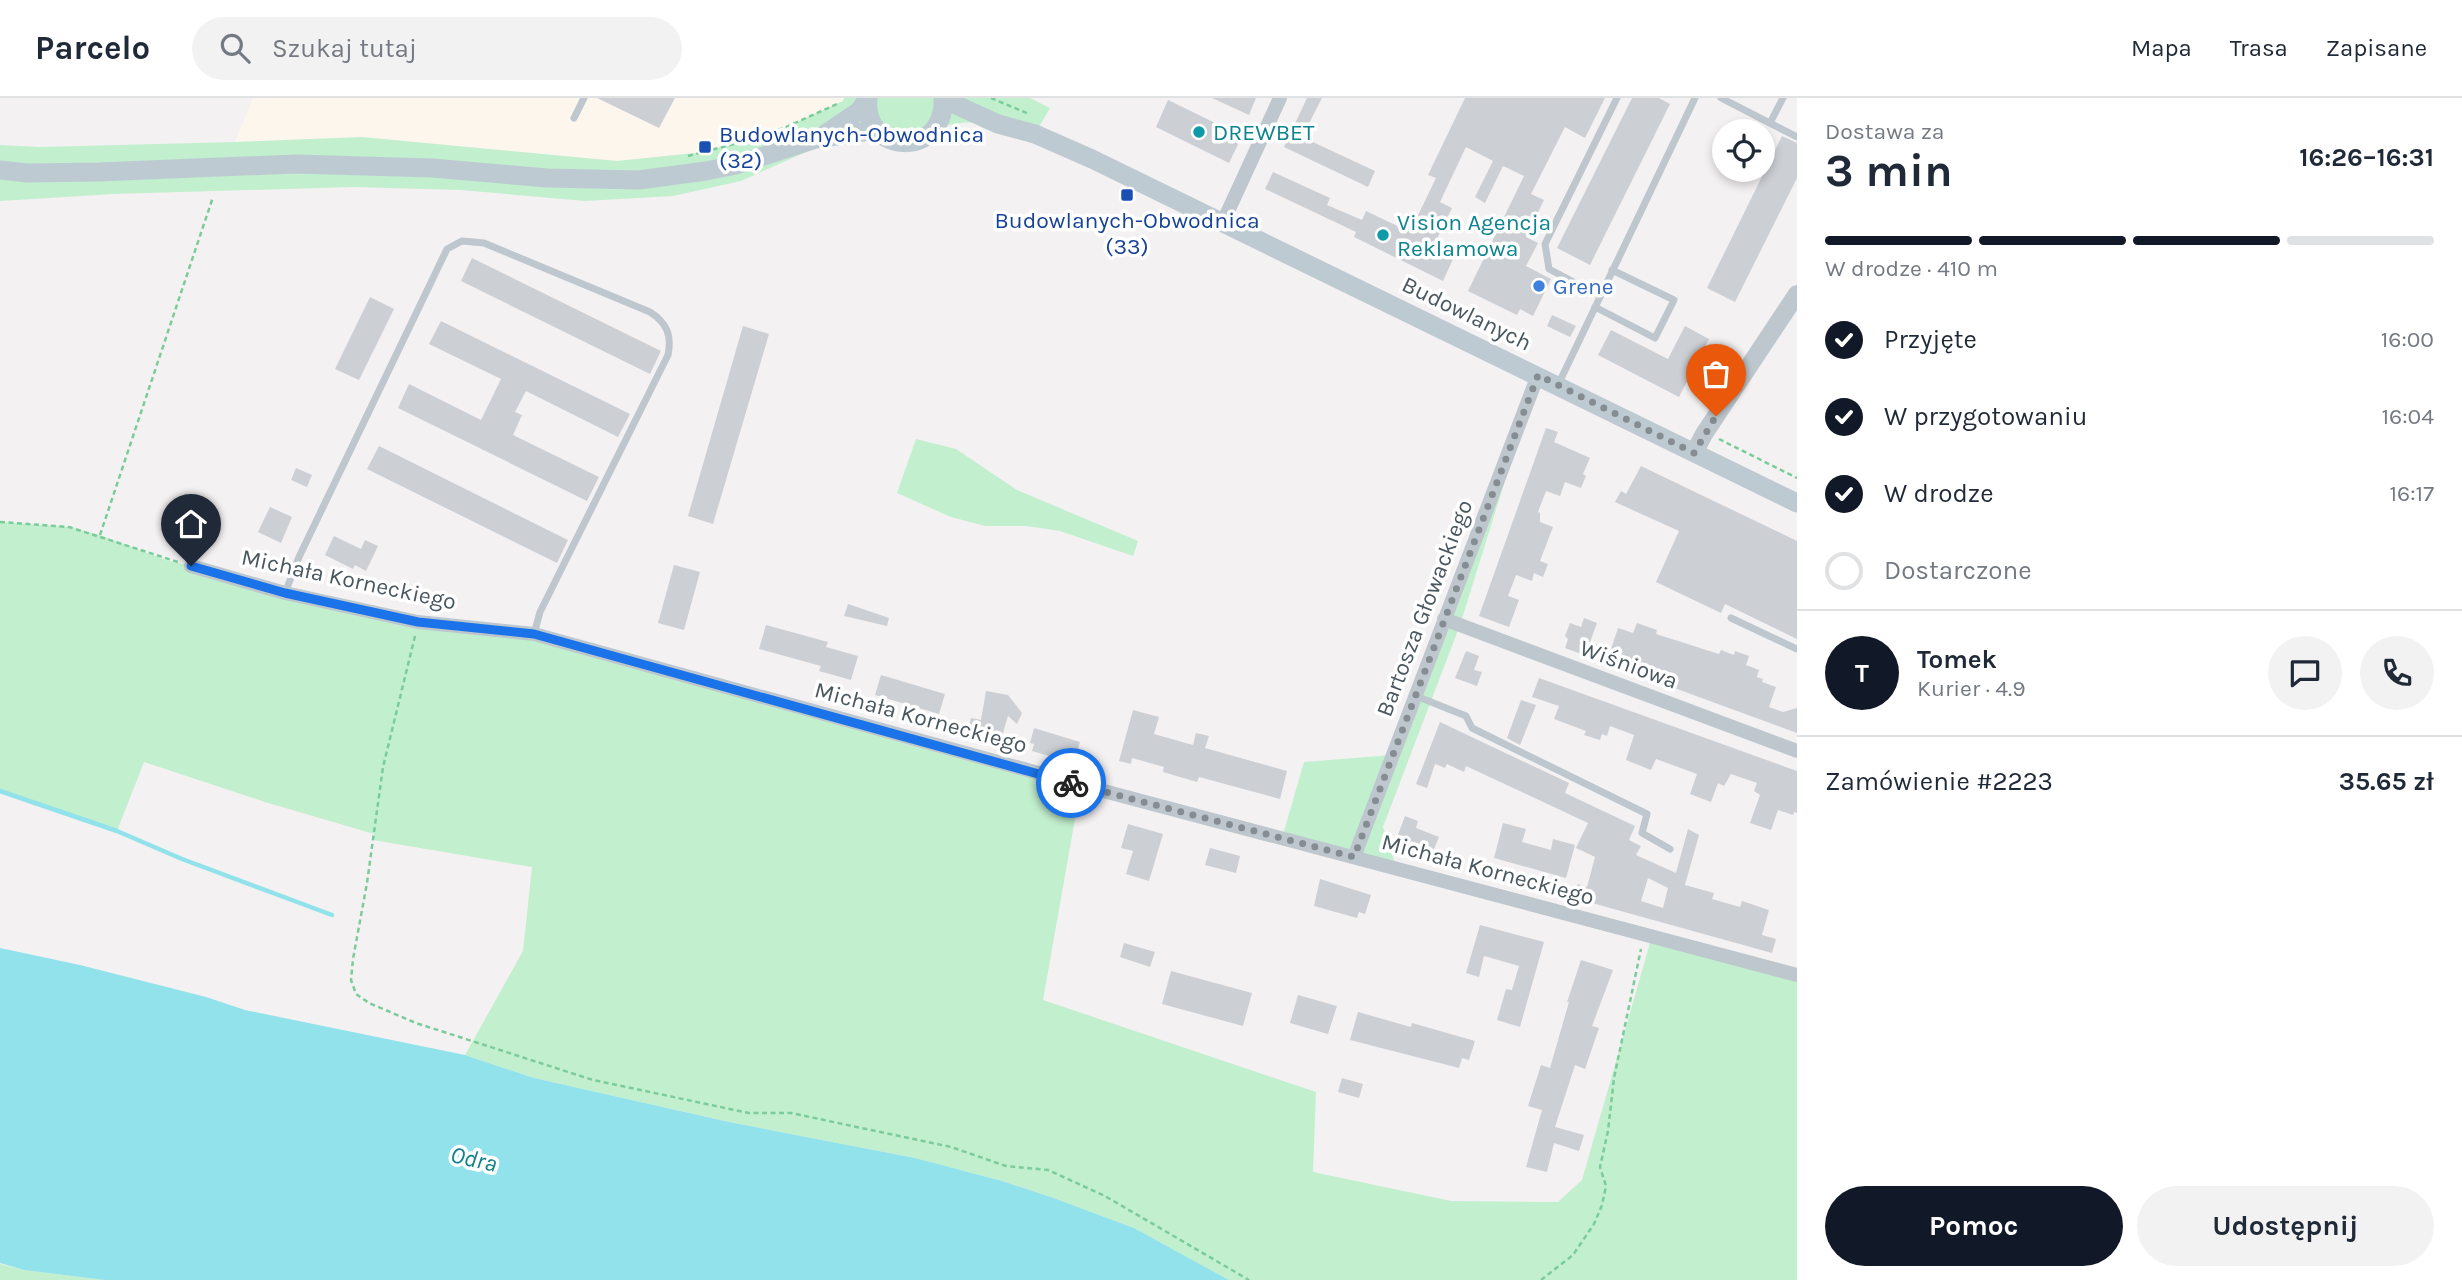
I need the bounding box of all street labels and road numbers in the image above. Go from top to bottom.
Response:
street label: Budowlanych [1398,271,1536,356]
street label: Bartosza Głowackiego [1371,496,1478,720]
street label: Michała Korneckiego [239,544,459,615]
street label: Wiśniowa [1576,634,1681,695]
street label: Michała Korneckiego [812,676,1030,759]
street label: Michała Korneckiego [1379,828,1597,911]

